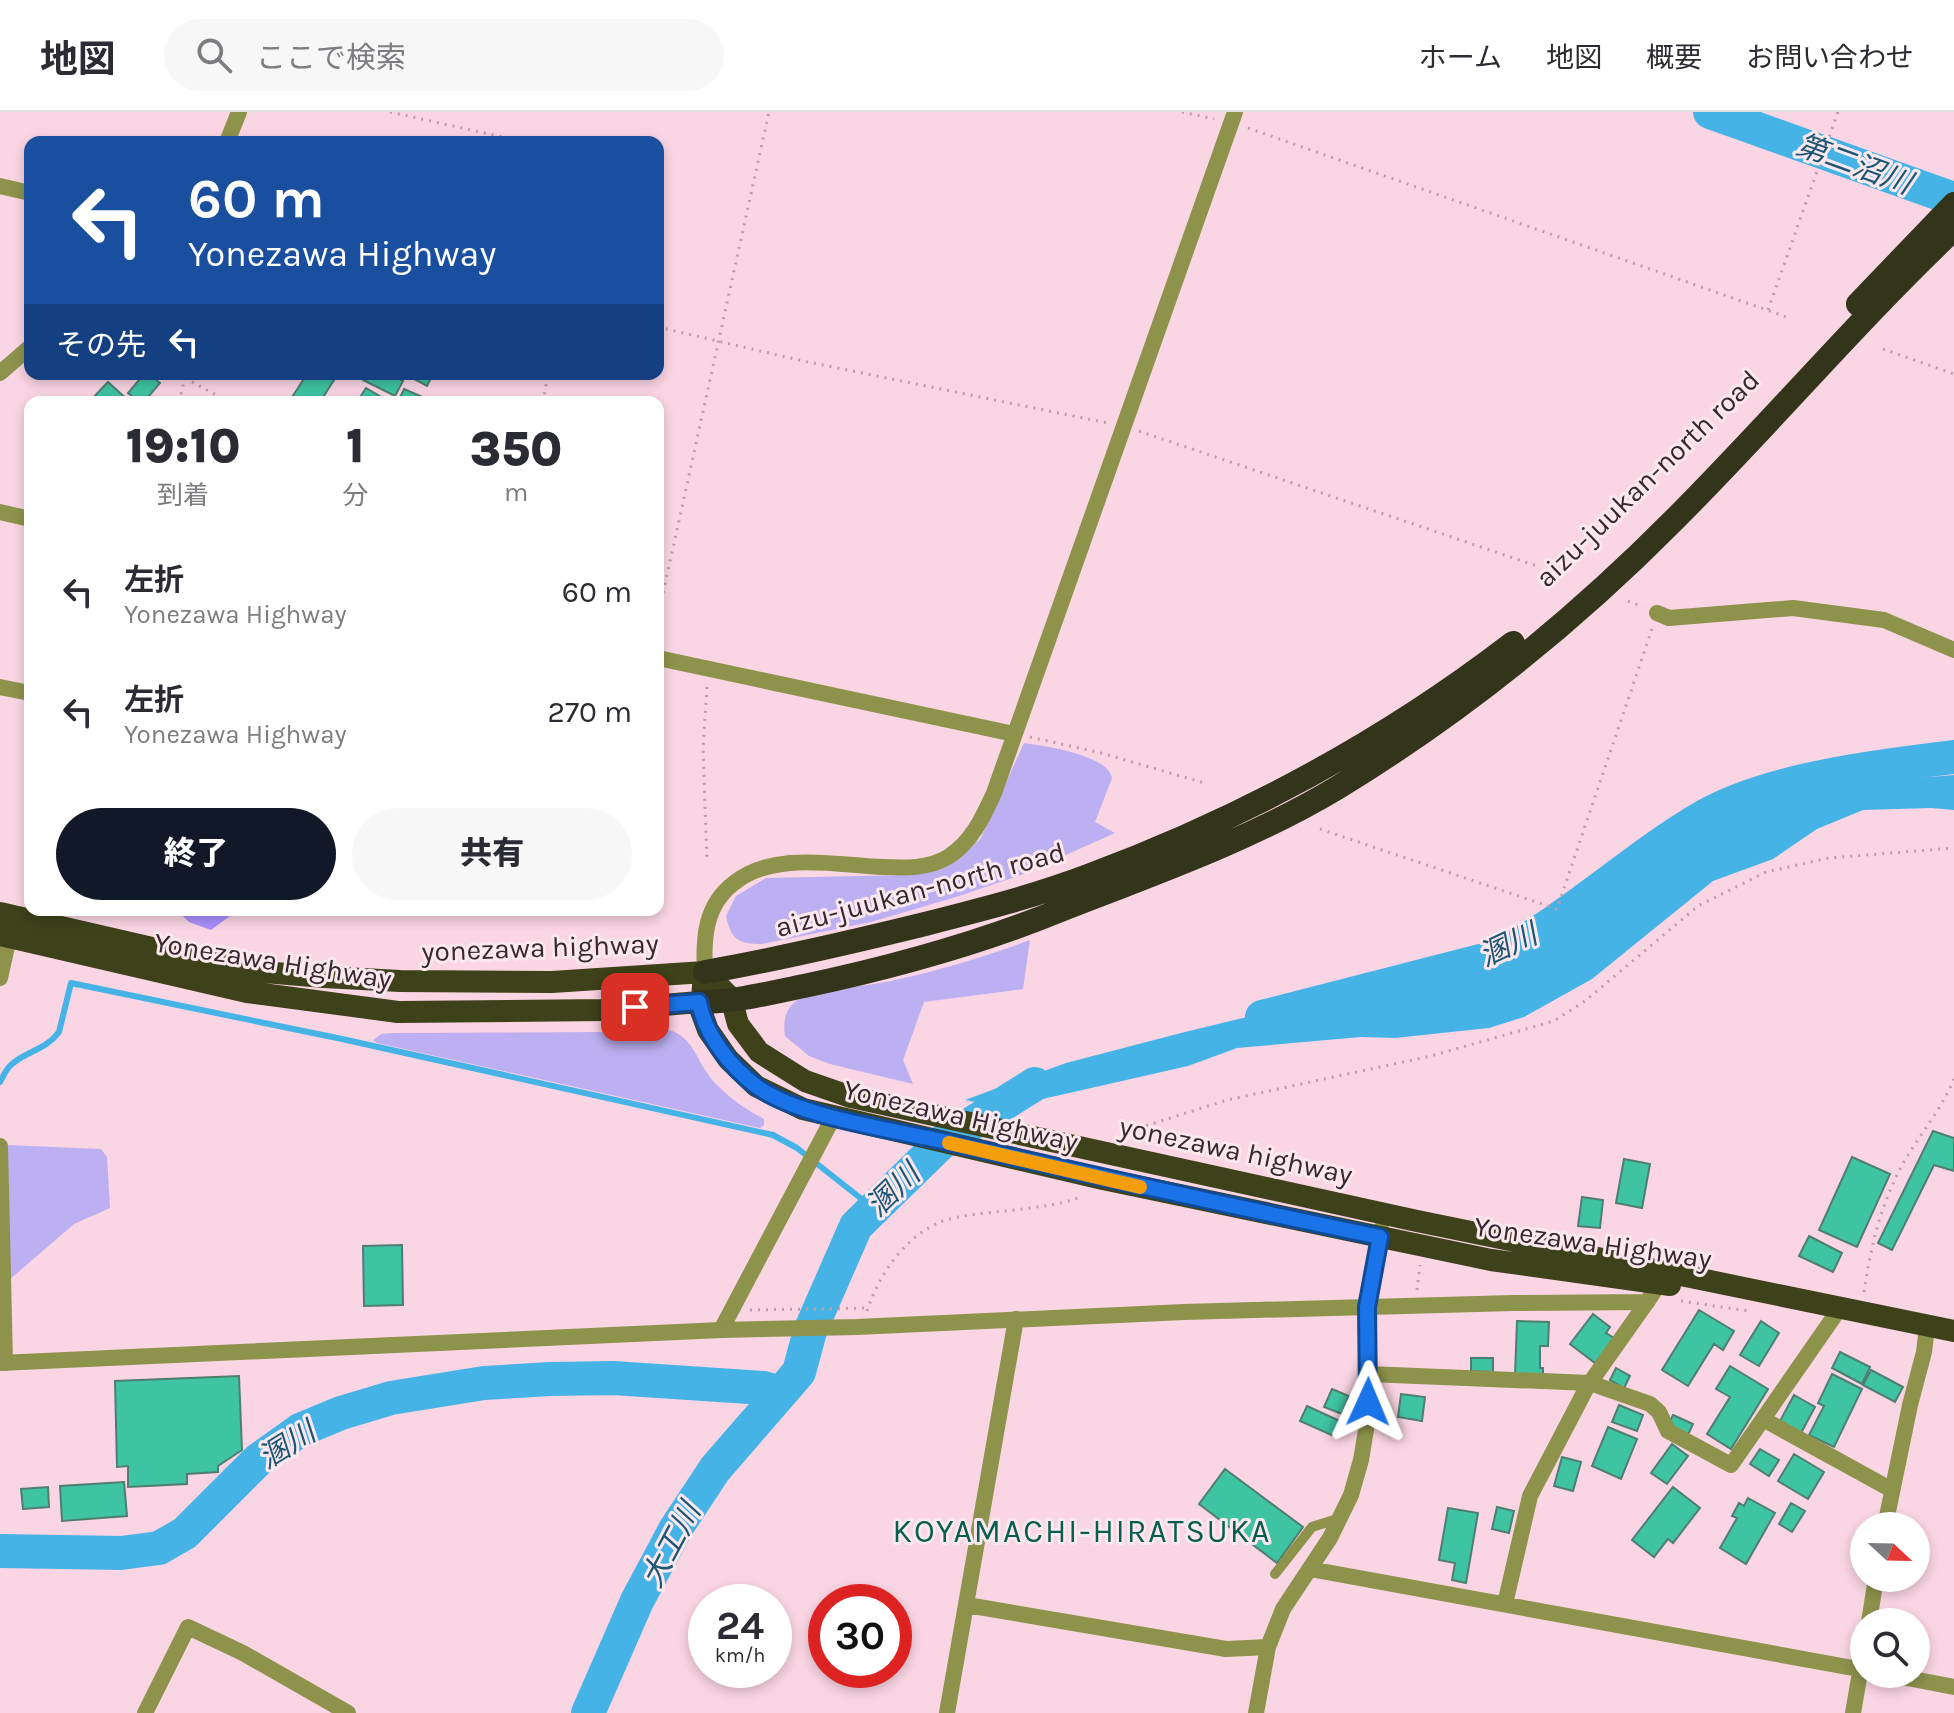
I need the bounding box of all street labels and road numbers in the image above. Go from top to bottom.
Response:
street label: aizu-juukan-north road [1529,363,1766,594]
street label: aizu-juukan-north road [772,835,1068,944]
street label: Yonezawa Highway [152,925,394,996]
street label: yonezawa highway [420,927,659,968]
street label: Yonezawa Highway [840,1072,1081,1159]
street label: yonezawa highway [1115,1109,1355,1191]
street label: Yonezawa Highway [1472,1209,1714,1276]

